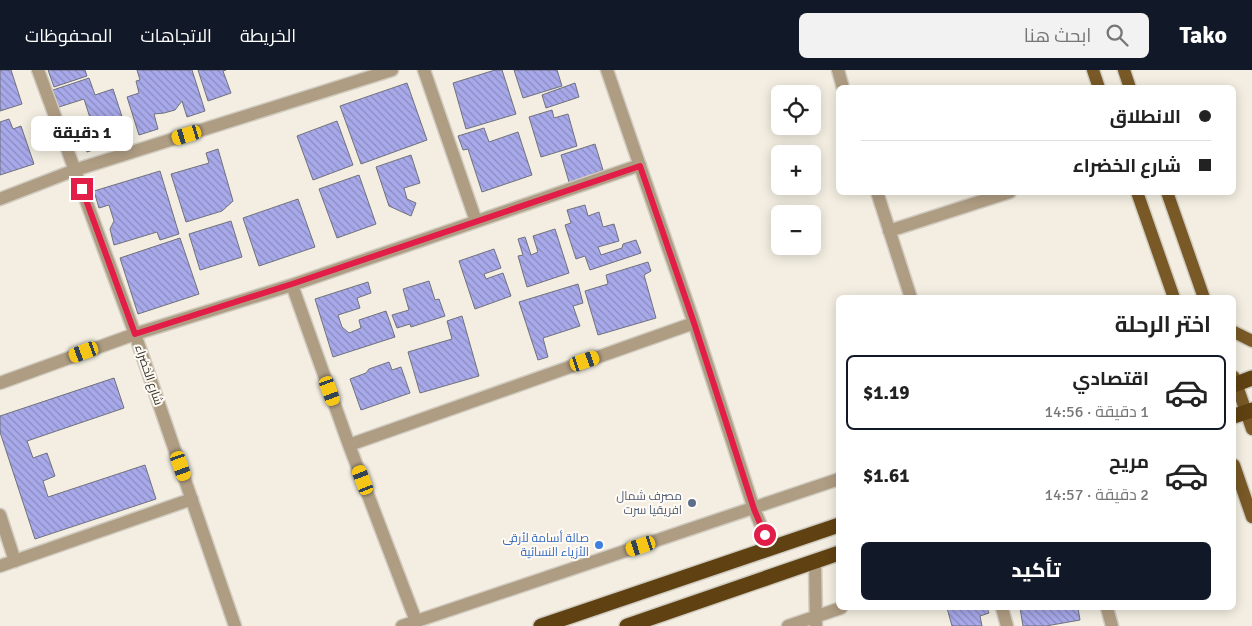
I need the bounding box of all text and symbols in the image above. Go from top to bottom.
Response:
search box [799,13,1149,58]
text: Tako [1179,20,1227,50]
icon: search [1103,21,1131,49]
text: ابحث هنا [1024,24,1091,48]
text: المحفوظات [25,25,113,47]
text: الاتجاهات [141,25,212,47]
text: الخريطة [240,25,296,47]
map controls [771,85,821,255]
button: locate [771,85,821,135]
text: الانطلاق [1110,105,1181,129]
callout: 1 دقيقة [31,116,133,152]
text: 1 دقيقة [53,123,111,143]
car [170,123,203,147]
button: + [771,145,821,195]
text: شارع الخضراء [1073,154,1181,178]
route end [71,178,93,200]
button: − [771,205,821,255]
text: اختر الرحلة [1115,311,1211,338]
car [67,340,100,364]
street label: شارع الخضراء [131,343,166,407]
car [568,349,601,373]
text: اقتصادي [1073,367,1149,391]
icon: car [1164,370,1209,415]
car [317,374,342,408]
text: $1.19 [863,381,909,405]
text: 1 دقيقة · 14:56 [1044,402,1149,422]
car [169,449,192,483]
text: مريح [1109,450,1149,474]
icon: car [1164,453,1209,498]
car [350,463,375,497]
text: $1.61 [863,464,909,488]
text: 2 دقيقة · 14:57 [1044,485,1149,505]
place label: مصرف شمال افريقيا سرت [616,489,682,518]
marker: مصرف شمال افريقيا سرت [686,497,698,509]
route start [754,524,776,546]
place label: صالة أسامة لأرقى الأزياء النسائية [502,530,589,560]
car [624,534,657,558]
marker: صالة أسامة لأرقى الأزياء النسائية [593,539,605,551]
button: تأكيد [861,542,1211,600]

